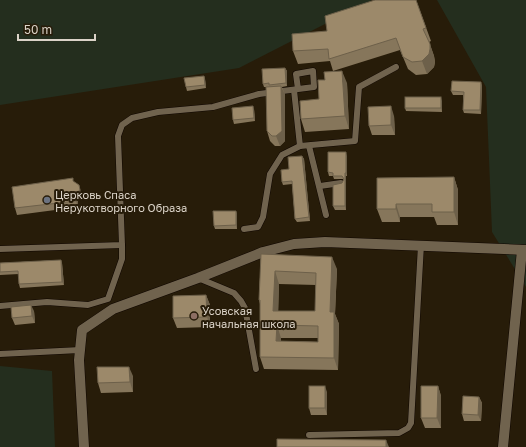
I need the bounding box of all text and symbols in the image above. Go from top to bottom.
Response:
scale bar [18,16,95,42]
text: 50 m [24,22,52,37]
place label: Церковь Спаса Нерукотворного Образа [55,188,187,214]
marker: Церковь Спаса Нерукотворного Образа [42,195,52,205]
place label: Усовская начальная школа [202,304,296,330]
marker: Усовская начальная школа [189,311,199,321]

